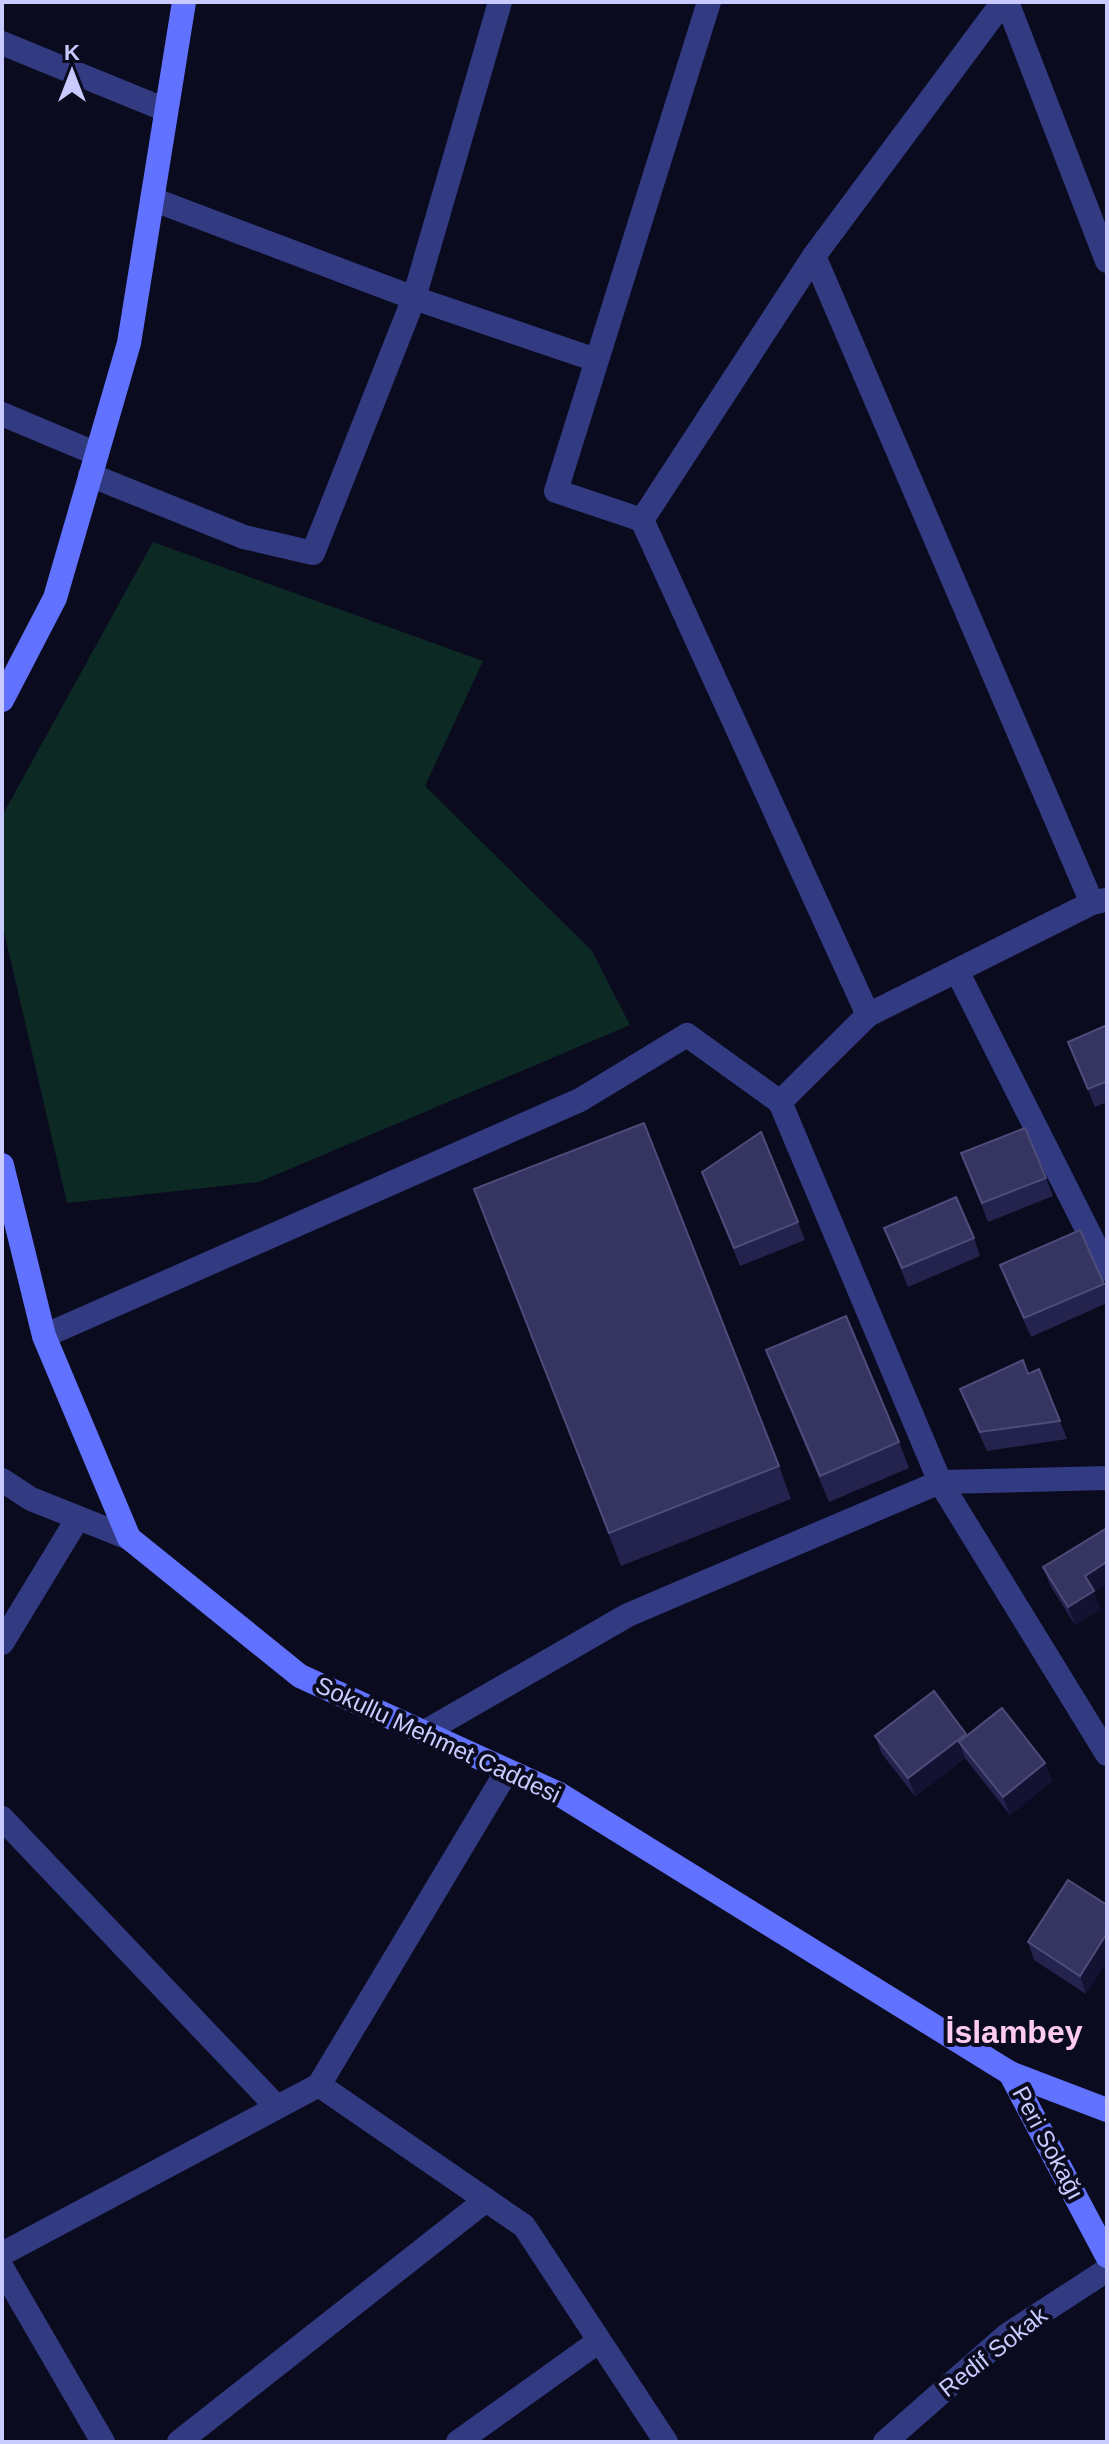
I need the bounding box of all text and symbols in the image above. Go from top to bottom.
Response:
north arrow [32,32,112,112]
text: K [64,40,80,65]
street label: Sokullu Mehmet Caddesi [312,1671,565,1808]
district label: İslambey [946,2014,1083,2050]
street label: Peri Sokağı [1007,2082,1089,2204]
street label: Redif Sokak [933,2301,1053,2402]

